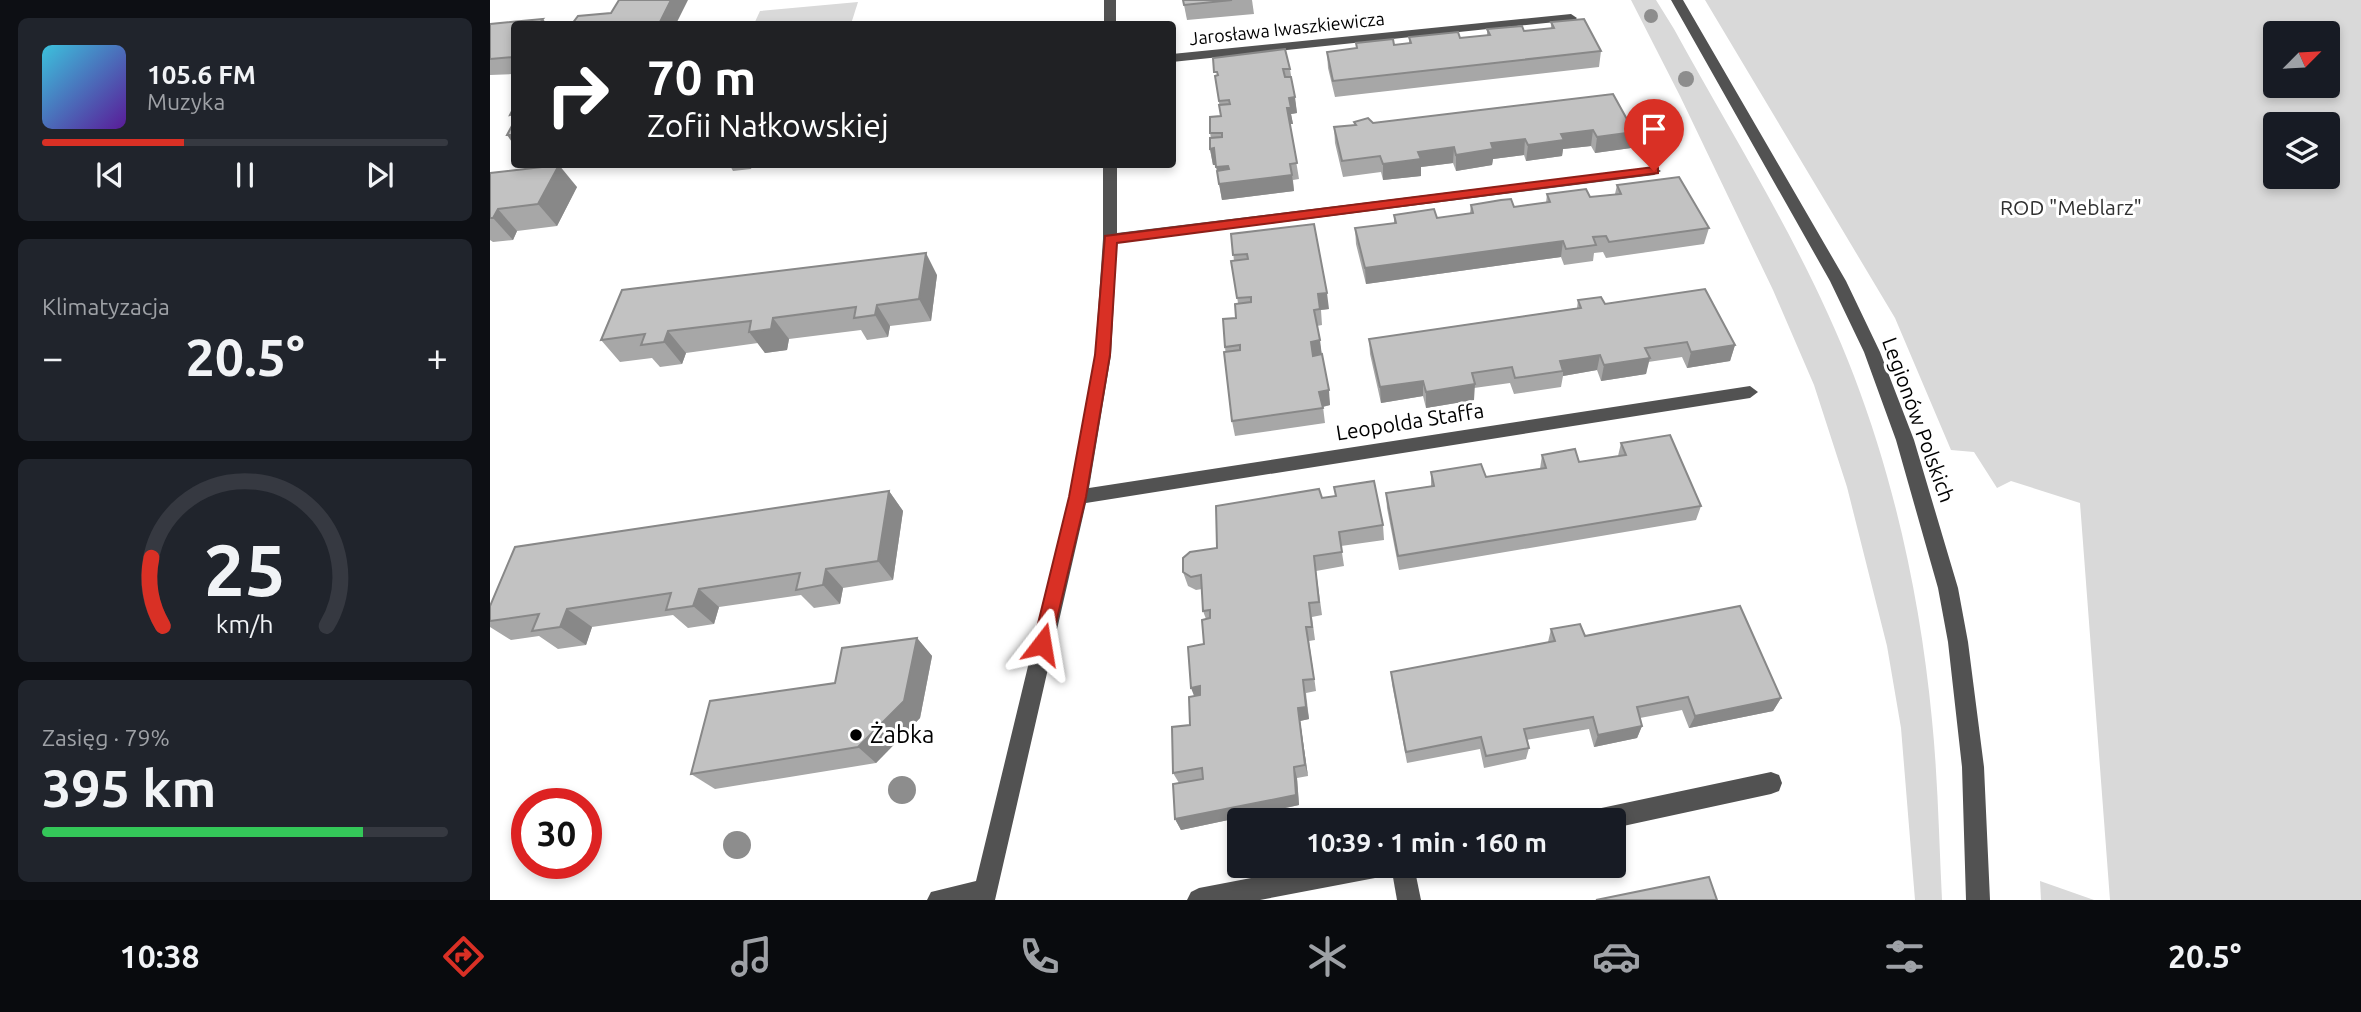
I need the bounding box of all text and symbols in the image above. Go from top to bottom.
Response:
street label: Jarosława Iwaszkiewicza [1188,8,1385,48]
north arrow [2263,21,2340,98]
map controls [2263,21,2340,189]
icon: right [532,49,623,140]
text: 70 m [647,49,756,104]
text: 105.6 FM [147,60,256,89]
text: Muzyka [147,89,225,114]
pin [1624,99,1684,171]
text: Zofii Nałkowskiej [647,107,889,143]
icon: arrive [1635,110,1673,148]
button: layers [2263,112,2340,189]
icon: previous [91,156,129,194]
icon: pause [226,156,264,194]
icon: next [361,156,399,194]
park label: ROD "Meblarz" [2000,195,2142,219]
text: Klimatyzacja [42,294,170,319]
text: 20.5° [185,328,305,386]
street label: Legionów Polskich [1878,334,1960,505]
text: − [42,336,63,378]
text: + [427,336,448,378]
street label: Leopolda Staffa [1334,397,1485,445]
text: 25 [204,529,286,611]
position arrow [1005,607,1079,681]
text: km/h [216,610,274,638]
place label: Żabka [870,721,934,748]
text: Zasięg · 79% [42,725,170,750]
marker: Żabka [848,727,864,743]
text: 395 km [42,759,216,817]
speed limit sign: 30 [511,788,602,879]
text: 10:39 · 1 min · 160 m [1306,828,1547,857]
icon: directions [439,932,488,981]
icon: music [727,932,776,981]
icon: phone [1015,932,1064,981]
icon: climate [1303,932,1352,981]
icon: car [1592,932,1641,981]
icon: filters [1880,932,1929,981]
text: 10:38 [120,938,200,974]
text: 20.5° [2168,938,2241,974]

